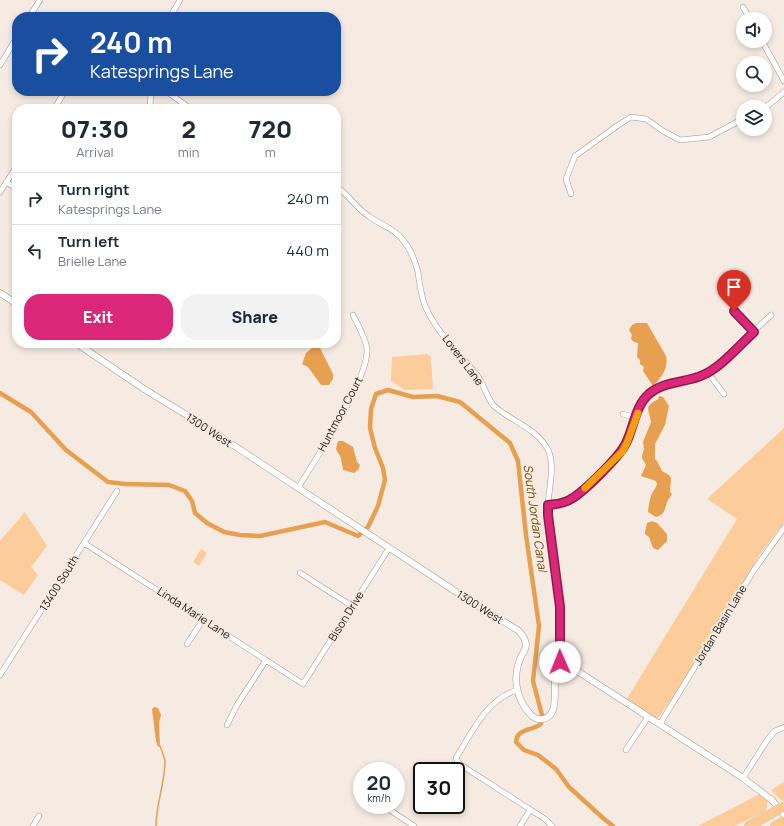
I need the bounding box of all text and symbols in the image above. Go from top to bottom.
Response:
map controls [736,12,772,136]
button: sound [736,12,772,48]
text: 240 m [90,23,172,61]
icon: right [24,28,76,80]
button: search [736,56,772,92]
text: Katesprings Lane [90,59,234,83]
button: layers [736,100,772,136]
text: 07:30 [61,112,129,145]
text: 2 [181,112,196,145]
text: 720 [248,112,292,145]
text: Arrival [76,143,113,161]
text: min [178,143,200,161]
text: m [265,143,276,161]
text: Turn right [58,179,129,200]
icon: right [24,188,46,210]
text: 240 m [287,188,329,209]
text: Katesprings Lane [58,200,162,218]
text: Turn left [58,231,120,252]
icon: left [24,240,46,262]
text: 440 m [286,240,329,261]
text: Brielle Lane [58,252,127,270]
pin [717,270,751,311]
icon: arrive [723,276,745,298]
button: Exit [24,294,173,340]
button: Share [181,294,329,340]
street label: Lovers Lane [439,331,488,389]
street label: Huntmoor Court [314,374,366,454]
street label: 1300 West [183,409,235,450]
water label: South Jordan Canal [520,463,552,575]
street label: 13400 South [35,552,82,614]
street label: Jordan Basin Lane [690,581,750,668]
street label: Linda Marie Lane [155,583,234,642]
street label: 1300 West [454,586,506,627]
street label: Bison Drive [324,588,367,643]
position arrow [539,641,581,683]
speed limit sign: 30 [413,762,465,814]
text: 20 [366,769,392,796]
text: km/h [367,791,391,805]

